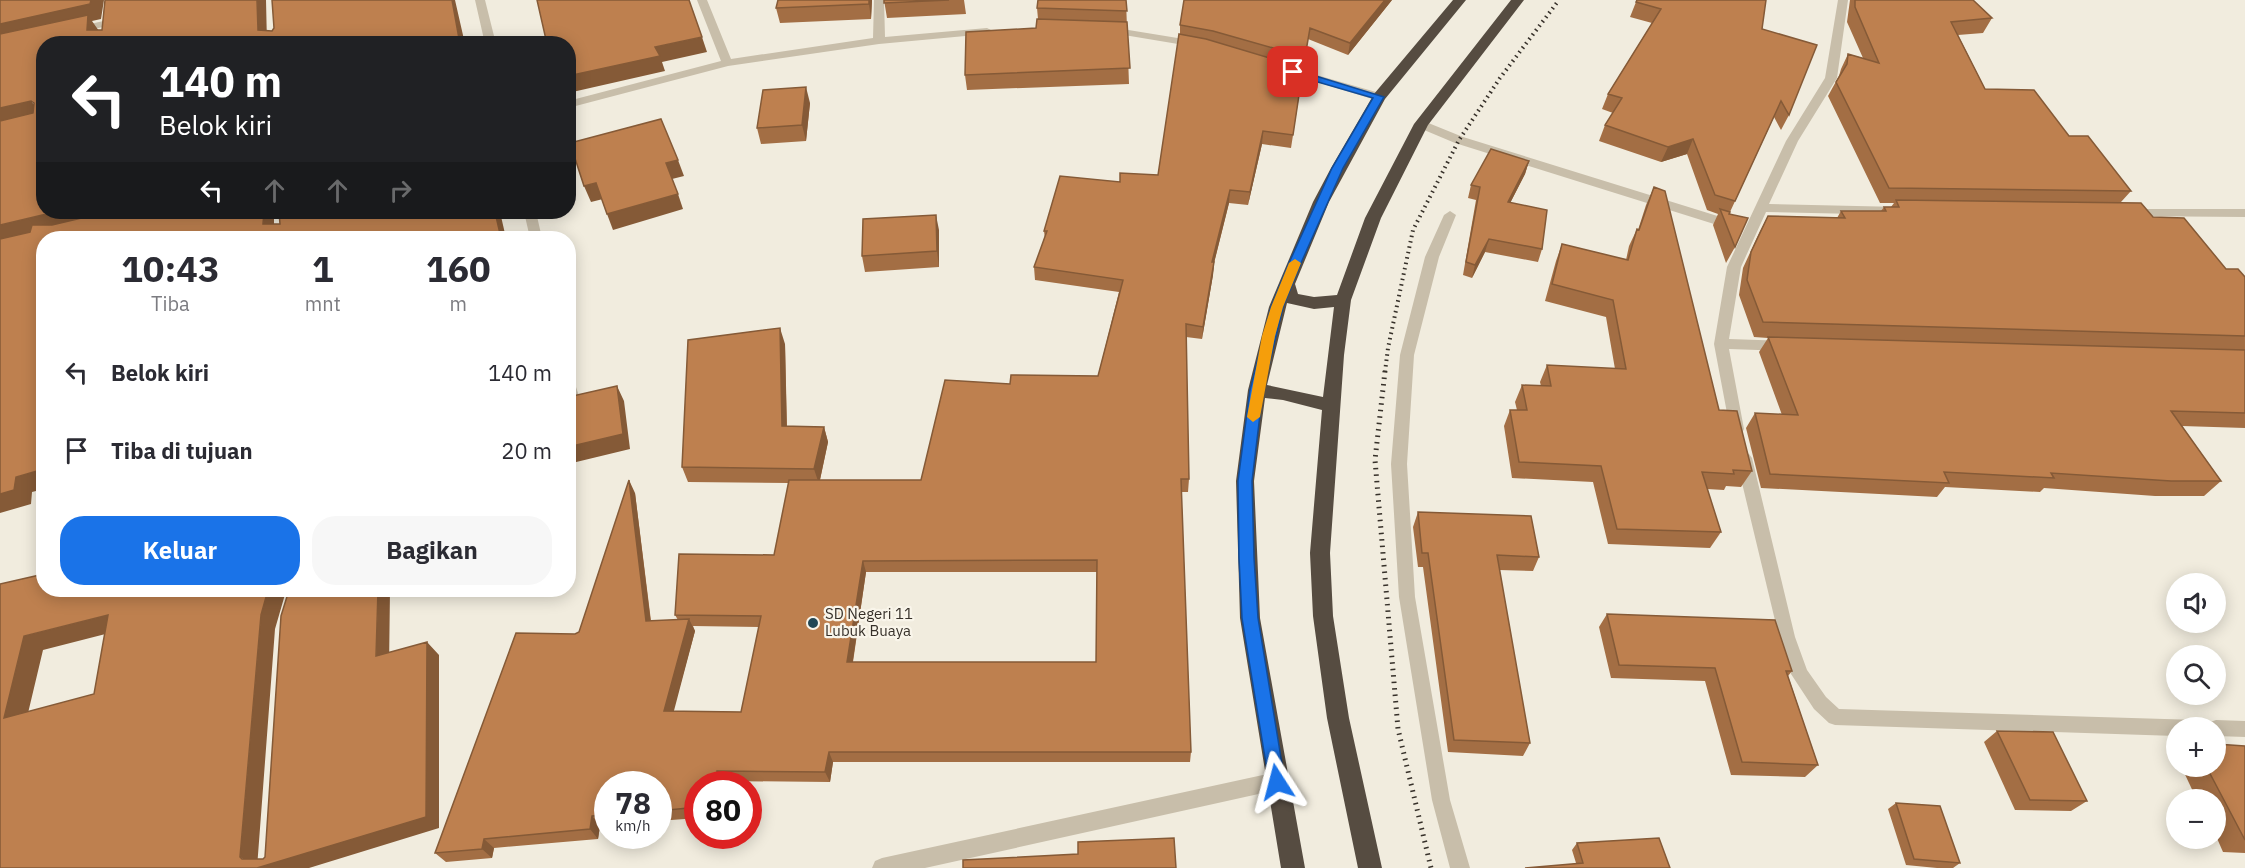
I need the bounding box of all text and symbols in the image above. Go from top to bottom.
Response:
pin [1267,46,1318,97]
text: 140 m [159,54,282,109]
icon: arrive [1276,55,1309,88]
icon: left [60,60,138,138]
text: Belok kiri [159,107,272,142]
icon: left [195,174,228,207]
icon: ahead [258,174,291,207]
icon: ahead [321,174,354,207]
icon: right [384,174,417,207]
text: 10:43 [121,245,220,292]
text: 1 [312,245,334,292]
text: 160 [426,245,491,292]
text: Tiba [151,290,190,317]
text: mnt [305,290,341,317]
text: m [450,290,467,317]
icon: left [60,356,93,389]
text: Belok kiri [111,358,209,387]
text: 140 m [488,358,552,387]
icon: arrive [60,434,93,467]
text: Tiba di tujuan [111,436,253,465]
text: 20 m [501,436,552,465]
button: Keluar [60,516,300,585]
button: Bagikan [312,516,552,585]
map controls [2166,573,2226,849]
button: sound [2166,573,2226,633]
place label: SD Negeri 11 Lubuk Buaya [825,604,913,640]
marker: SD Negeri 11 Lubuk Buaya [806,616,820,630]
button: search [2166,645,2226,705]
button: + [2166,717,2226,777]
position arrow [1245,750,1309,814]
speed limit sign: 80 [684,771,762,849]
text: 78 [615,783,651,822]
button: − [2166,789,2226,849]
text: km/h [615,816,651,835]

